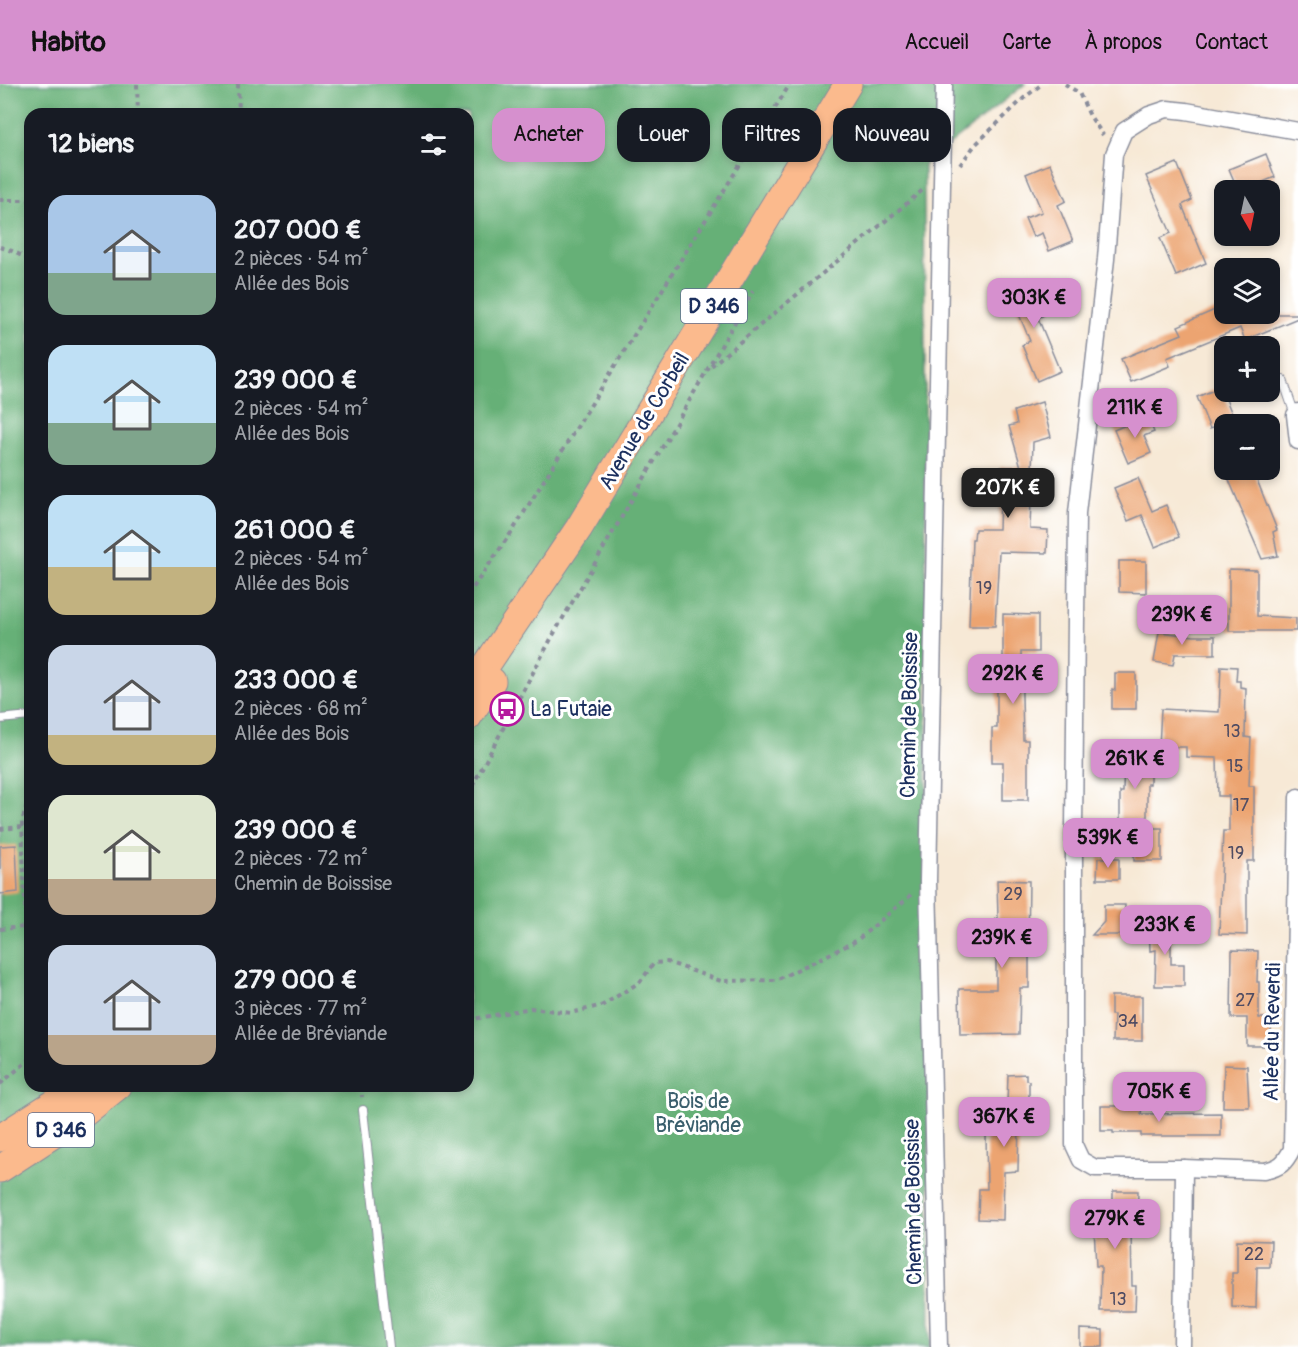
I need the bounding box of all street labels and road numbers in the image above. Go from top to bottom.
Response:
road number: D 346 [681,289,747,323]
street label: Avenue de Corbeil [593,348,696,495]
street label: Chemin de Boissise [895,631,924,798]
street label: Allée du Reverdi [1258,962,1287,1102]
road number: D 346 [28,1113,94,1147]
street label: Chemin de Boissise [899,1118,928,1285]

